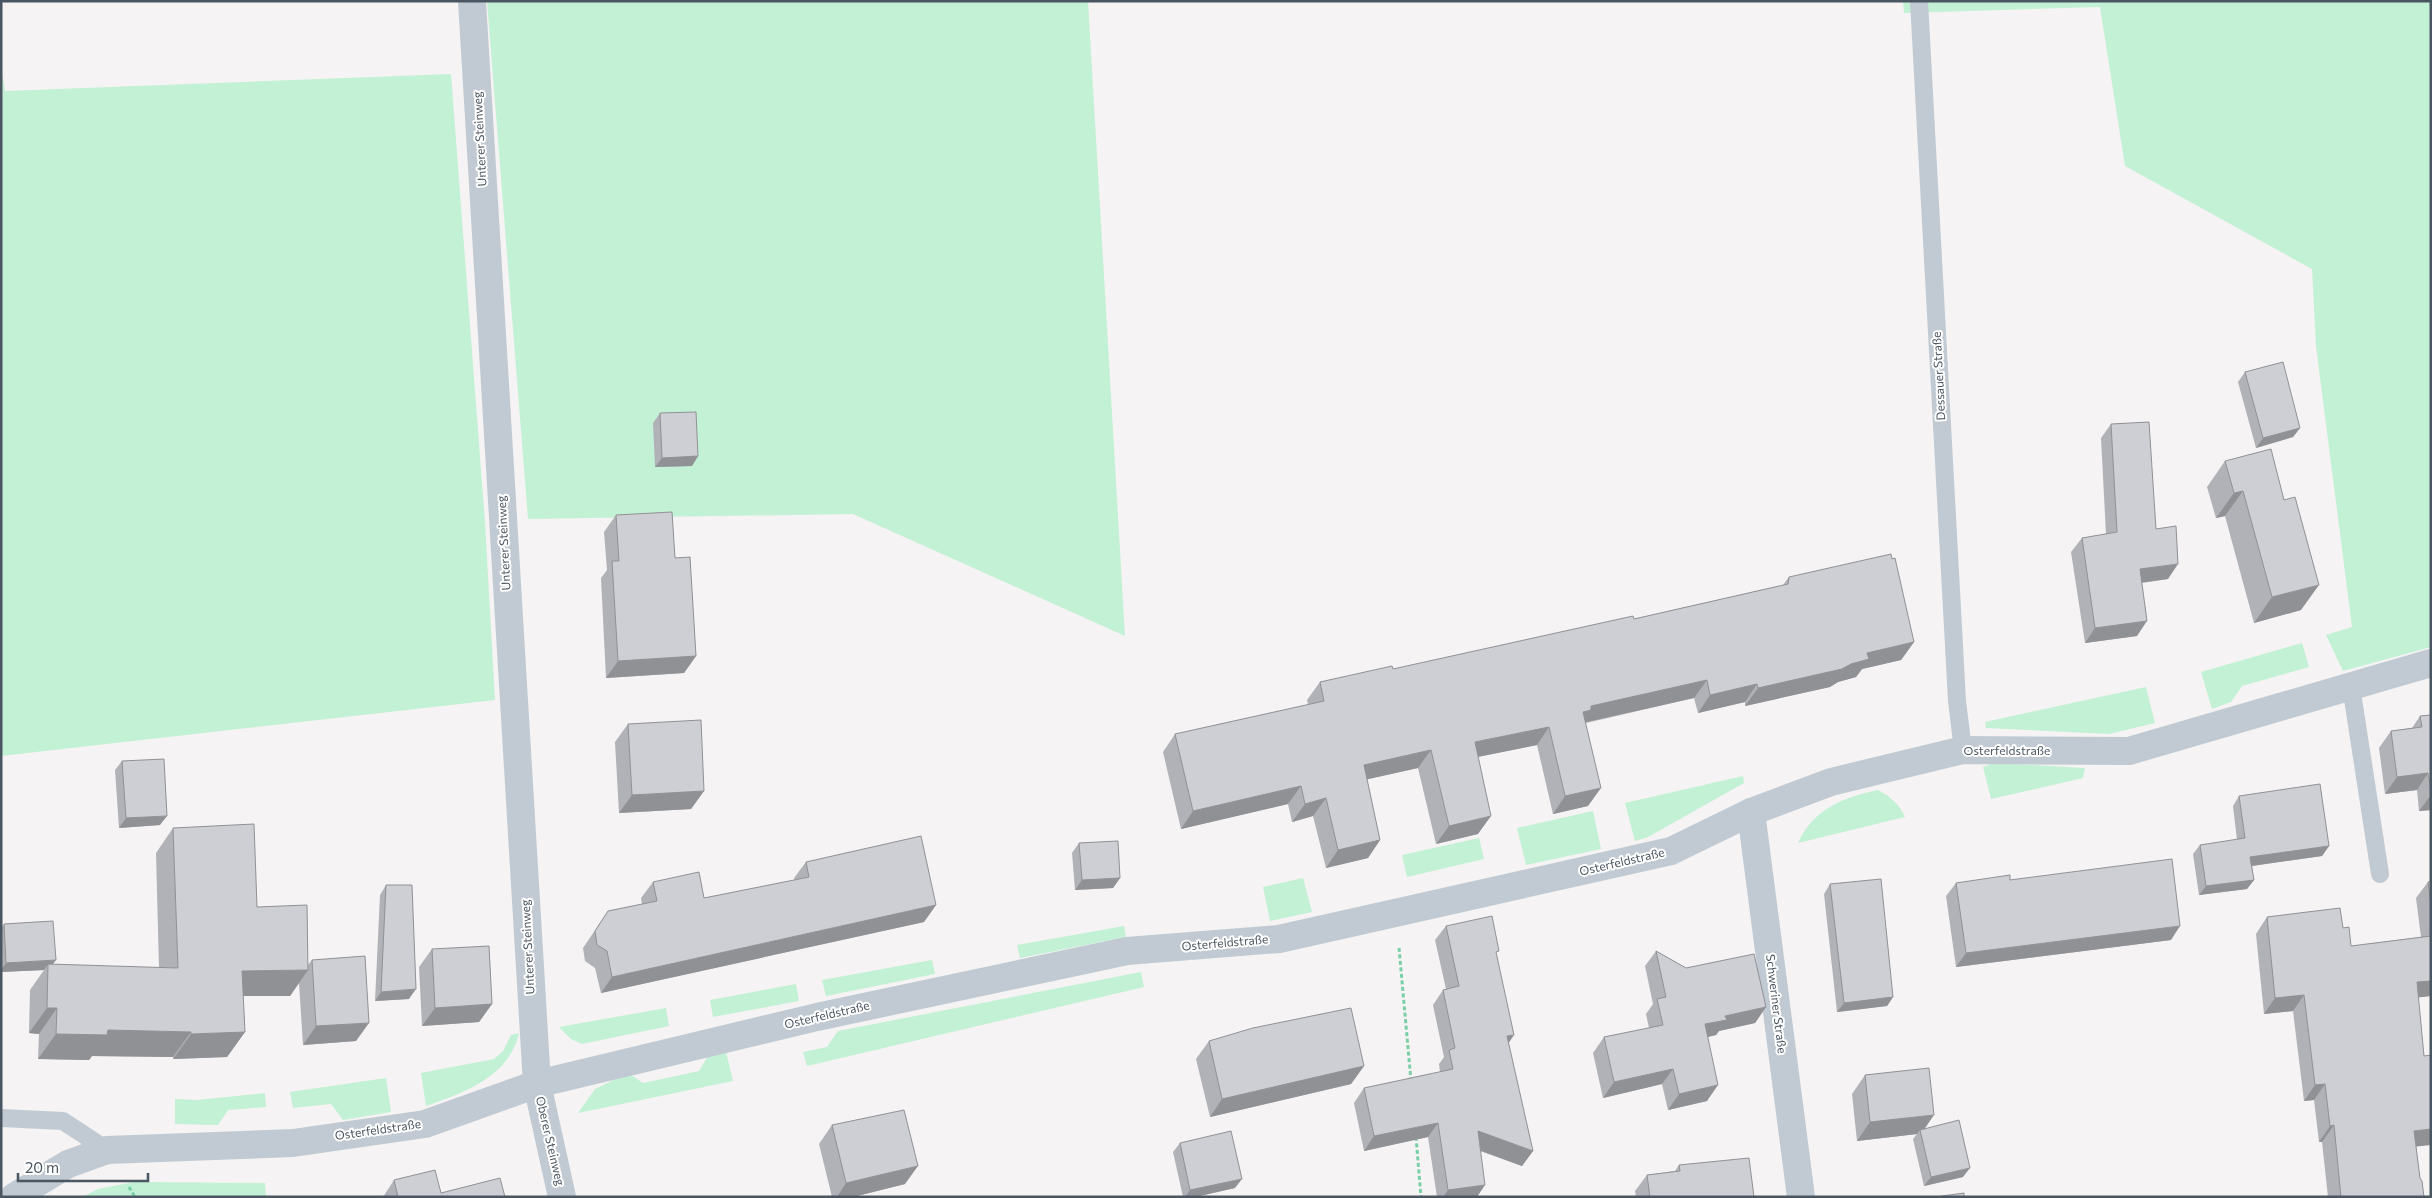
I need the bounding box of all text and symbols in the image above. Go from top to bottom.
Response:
street label: Unterer Steinweg [470,91,488,187]
street label: Dessauer Straße [1929,331,1947,421]
street label: Unterer Steinweg [494,495,512,591]
street label: Osterfeldstraße [1964,743,2050,757]
street label: Osterfeldstraße [1578,844,1666,878]
street label: Unterer Steinweg [518,899,536,995]
street label: Osterfeldstraße [1181,931,1269,953]
street label: Schweriner Straße [1764,953,1790,1054]
street label: Osterfeldstraße [783,997,871,1031]
street label: Oberer Steinweg [534,1095,568,1187]
street label: Osterfeldstraße [334,1116,422,1142]
scale bar [18,1150,148,1182]
text: 20 m [25,1158,59,1176]

